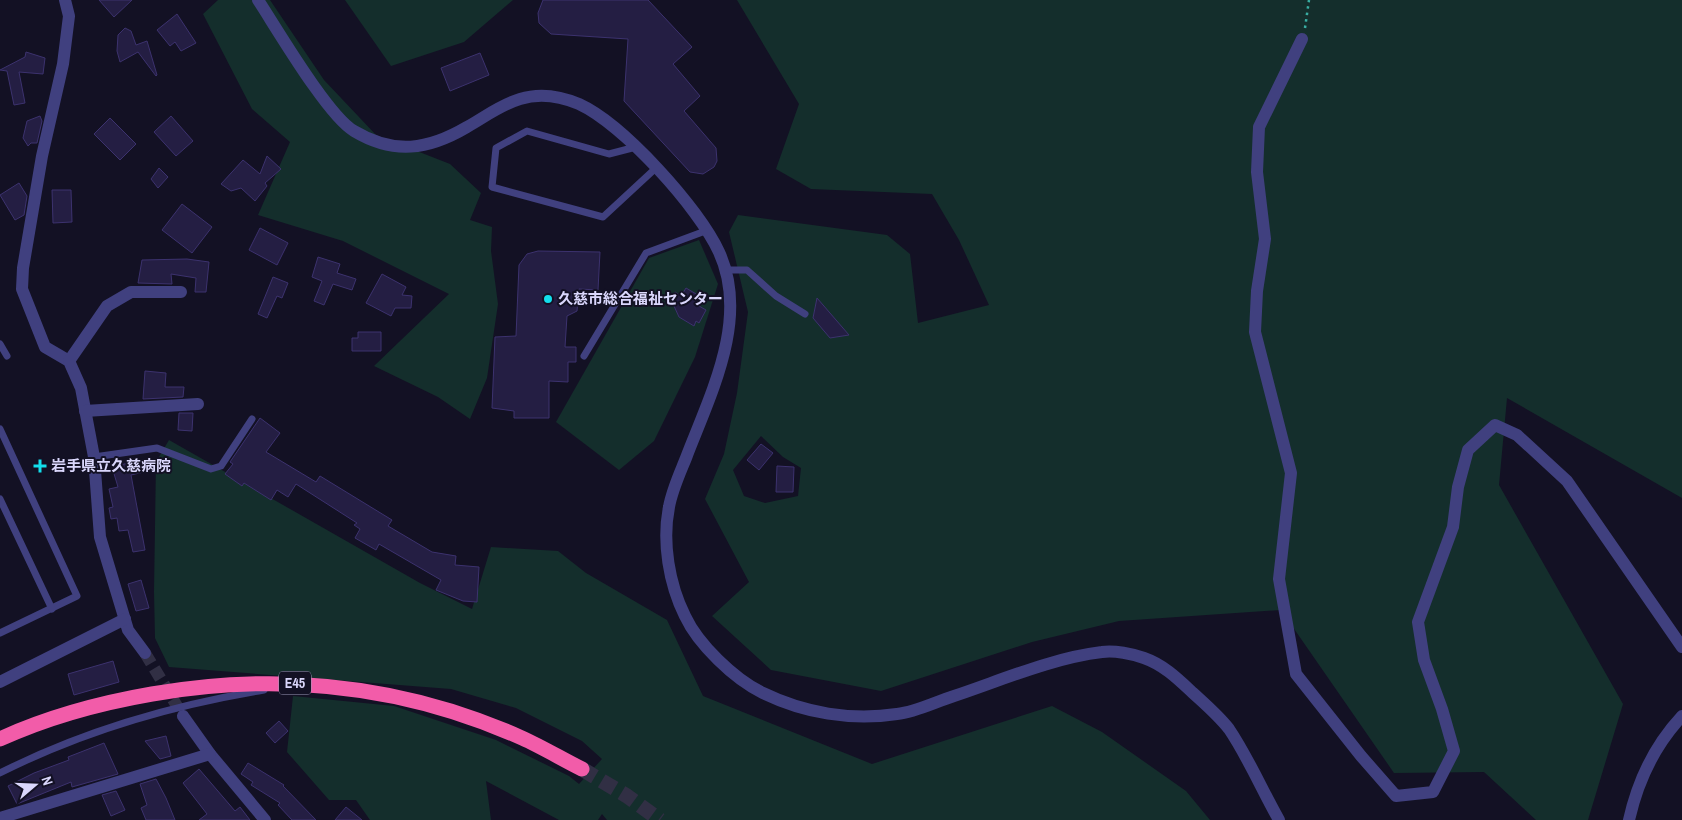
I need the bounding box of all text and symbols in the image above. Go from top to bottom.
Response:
place label: 久慈市総合福祉センター [558,288,723,309]
marker: 久慈市総合福祉センター [542,293,554,305]
place label: 岩手県立久慈病院 [51,455,171,476]
marker: 岩手県立久慈病院 [33,459,47,473]
road number: E45 [279,671,311,694]
north arrow [10,760,60,810]
text: N [37,774,57,788]

